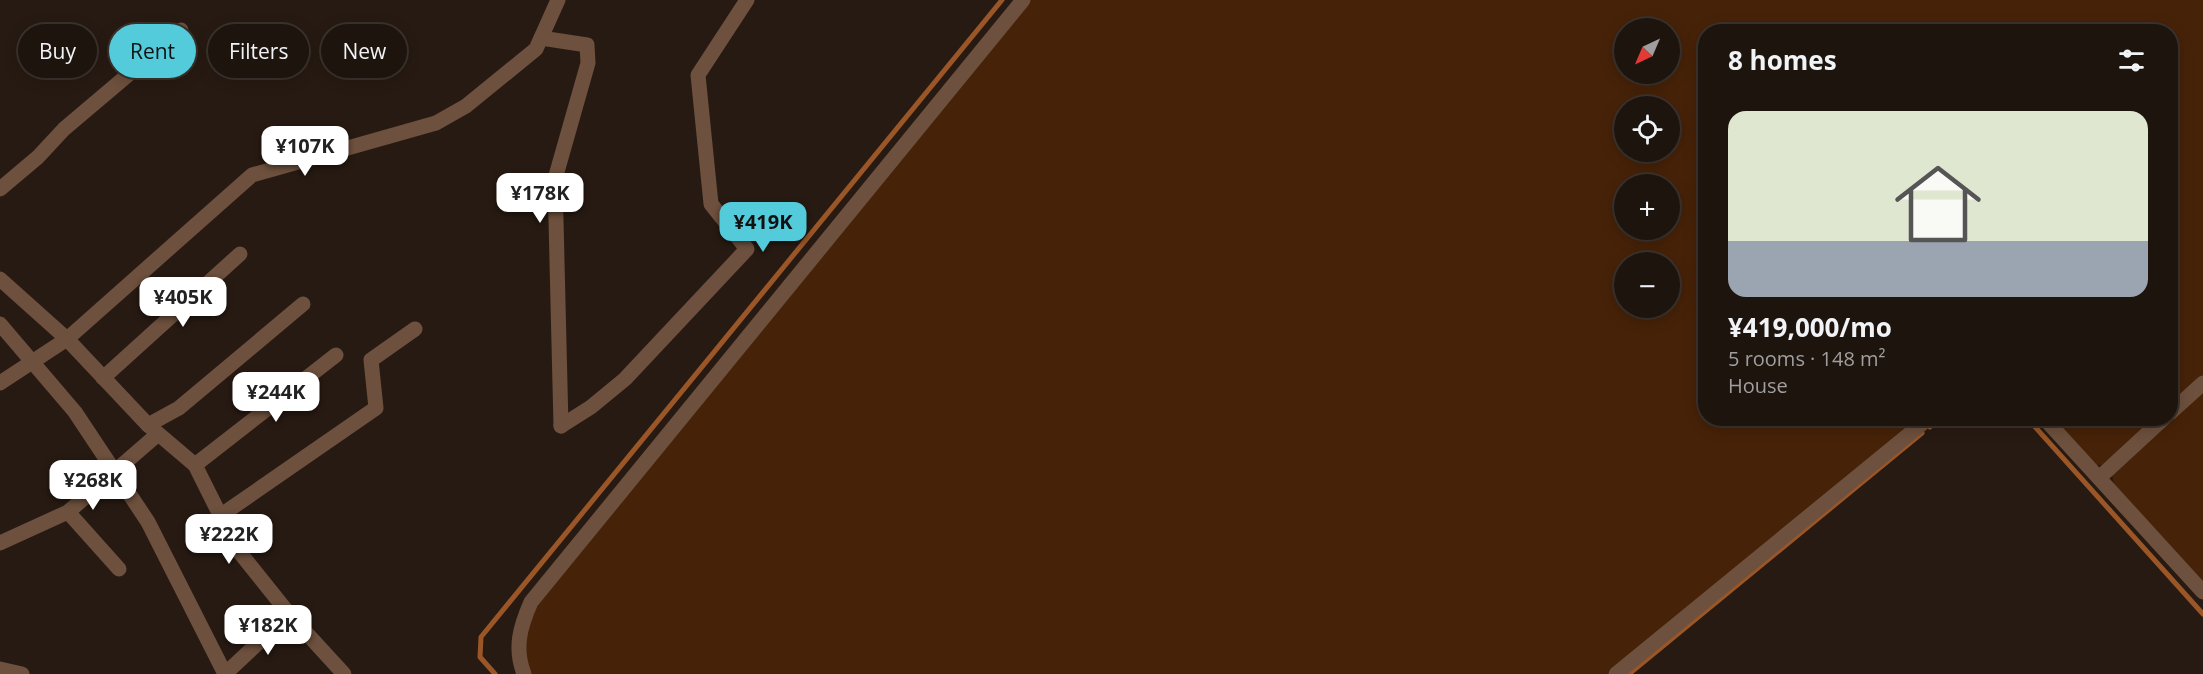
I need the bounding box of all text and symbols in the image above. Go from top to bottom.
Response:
north arrow [1614,18,1680,84]
map controls [1614,18,1680,318]
chip: Buy [18,24,97,78]
chip: Rent [109,24,196,78]
chip: Filters [208,24,309,78]
chip: New [321,24,407,78]
text: 8 homes [1728,42,1837,78]
icon: filters [2115,44,2148,77]
button: locate [1614,96,1680,162]
pin: ¥107K [263,126,347,177]
text: ¥107K [275,132,335,159]
icon: home [1884,150,1992,258]
pin: ¥178K [498,173,582,224]
button: + [1614,174,1680,240]
text: ¥178K [510,179,570,206]
pin: ¥419K [721,202,805,253]
text: ¥419K [733,208,793,235]
button: − [1614,252,1680,318]
pin: ¥405K [141,277,225,328]
text: ¥405K [153,283,213,310]
text: ¥419,000/mo [1728,309,1892,345]
text: 5 rooms · 148 m² [1728,345,1886,372]
pin: ¥244K [234,372,318,423]
text: House [1728,372,1788,399]
text: ¥244K [246,378,306,405]
pin: ¥268K [51,460,135,511]
text: ¥268K [63,466,123,493]
pin: ¥222K [187,514,271,565]
text: ¥222K [199,520,259,547]
pin: ¥182K [226,605,310,656]
text: ¥182K [238,611,298,638]

